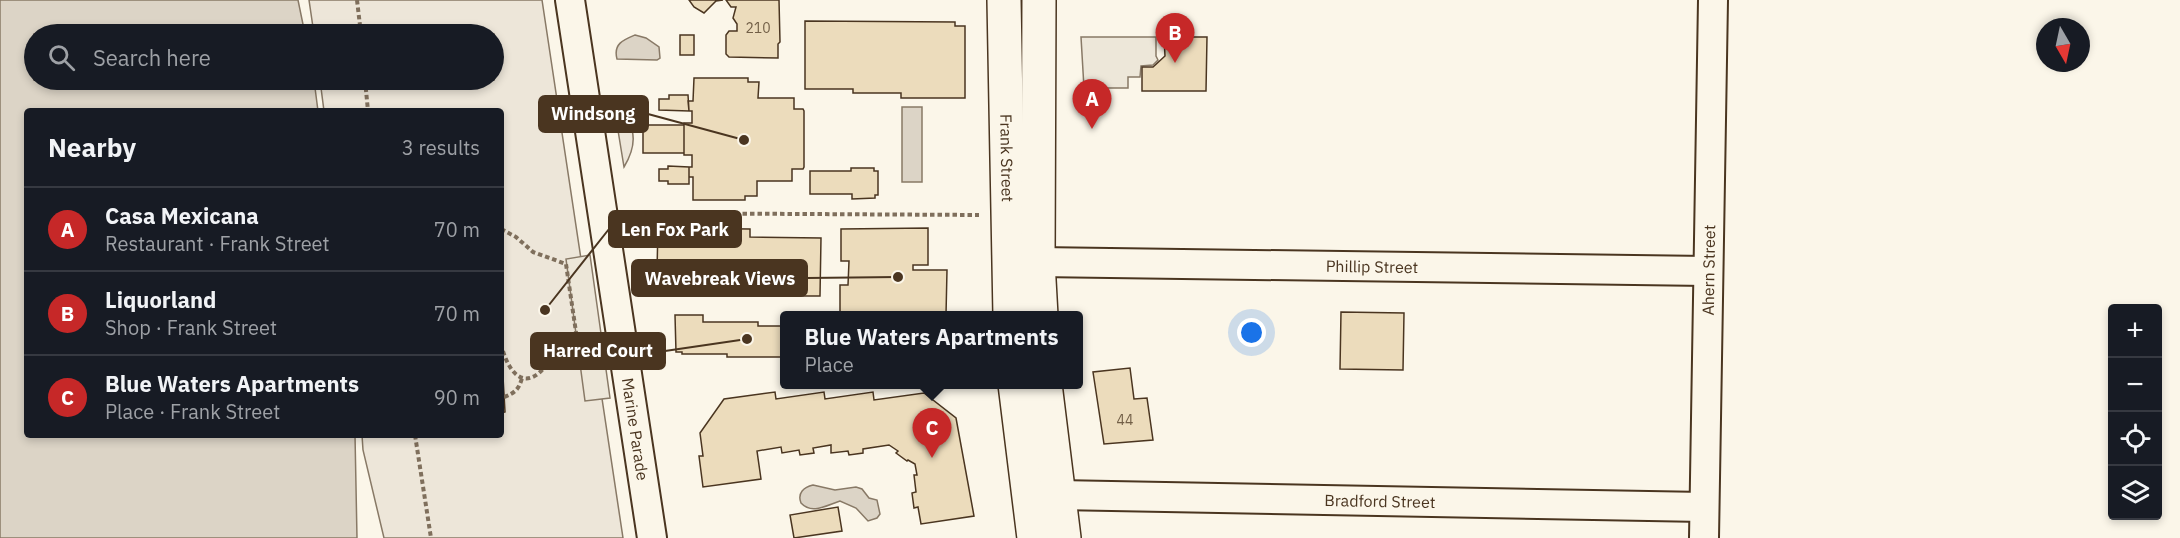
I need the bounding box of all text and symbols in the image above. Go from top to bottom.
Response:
pin: B [1156,14,1194,63]
north arrow [2036,18,2090,72]
house number: 210 [745,19,771,37]
search box [24,24,504,90]
icon: search [45,41,78,74]
text: Search here [93,43,211,72]
pin: A [1072,80,1112,129]
callout: Windsong [539,96,648,132]
text: Windsong [551,102,635,125]
street label: Frank Street [996,114,1018,202]
text: Nearby [48,130,136,164]
text: 3 results [402,134,480,161]
text: Casa Mexicana [105,201,259,230]
callout: Len Fox Park [609,211,741,247]
text: A [61,216,74,243]
text: 70 m [434,216,480,243]
text: Len Fox Park [621,218,730,241]
street label: Ahern Street [1698,224,1719,316]
text: Restaurant · Frank Street [105,230,330,257]
street label: Phillip Street [1326,256,1418,277]
callout: Wavebreak Views [632,260,807,296]
text: Wavebreak Views [645,267,795,290]
text: Liquorland [105,285,216,314]
text: B [61,300,74,327]
text: 70 m [434,300,480,327]
map controls [2108,304,2162,520]
button: + [2108,304,2162,358]
popup [780,311,1083,389]
text: Shop · Frank Street [105,314,277,341]
your location [1237,318,1266,347]
text: Blue Waters Apartments [804,322,1059,351]
callout: Harred Court [531,333,665,369]
text: Harred Court [543,339,653,362]
text: Place [804,351,854,378]
button: − [2108,358,2162,412]
text: Blue Waters Apartments [105,369,359,398]
street label: Marine Parade [618,376,653,482]
text: C [61,384,74,411]
text: 90 m [434,384,480,411]
text: Place · Frank Street [105,398,280,425]
pin: C [912,408,952,458]
house number: 44 [1117,411,1133,429]
button: locate [2108,412,2162,466]
button: layers [2108,466,2162,520]
street label: Bradford Street [1324,490,1436,512]

